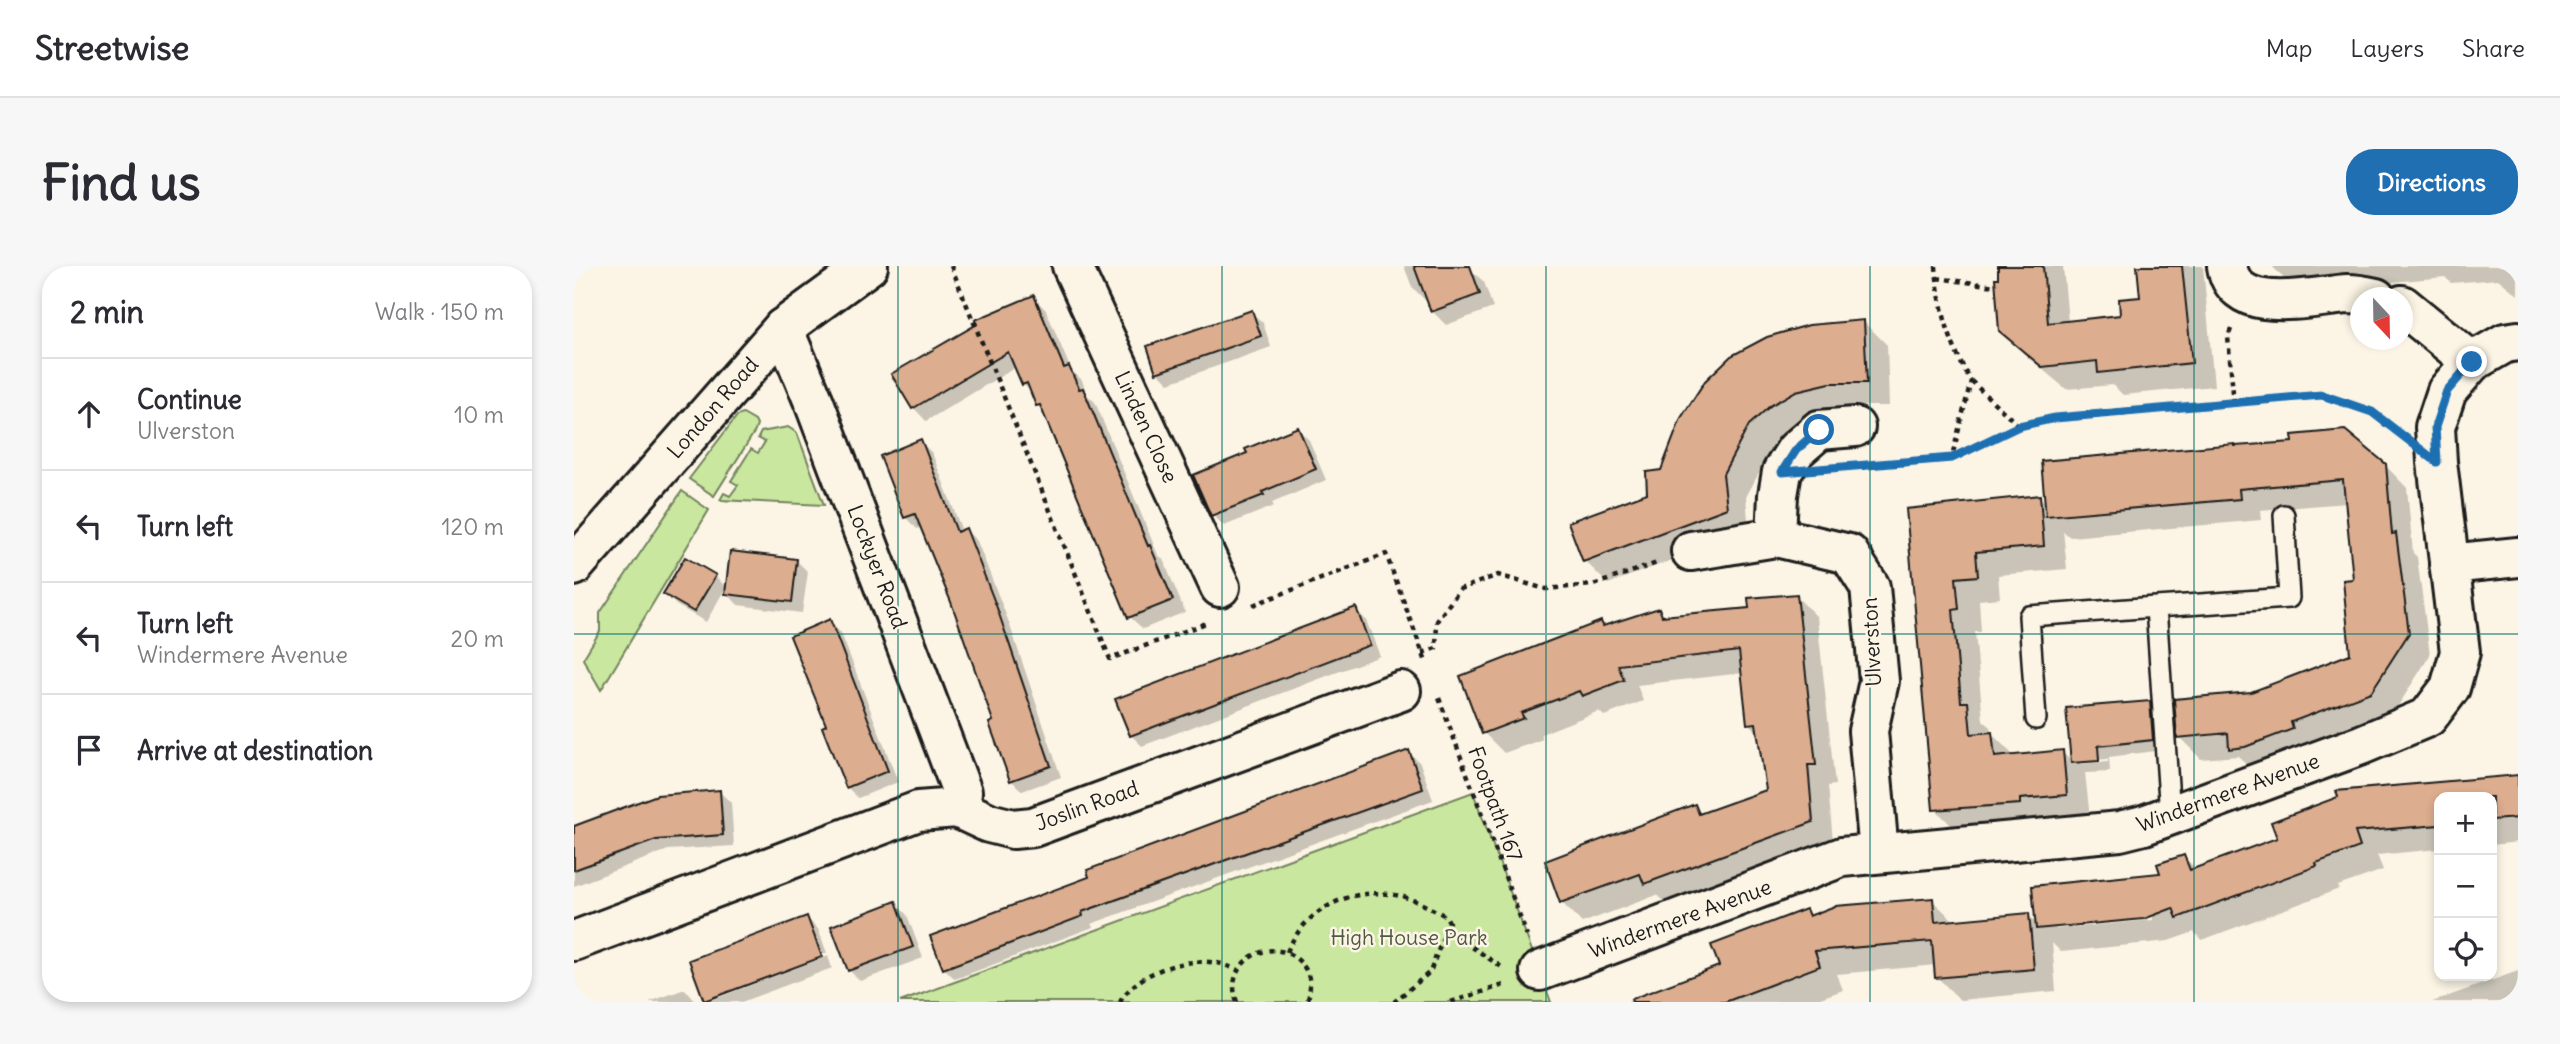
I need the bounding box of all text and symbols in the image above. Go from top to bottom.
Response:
text: Streetwise [35,27,189,69]
text: Map [2266,33,2312,63]
text: Layers [2350,33,2424,63]
text: Share [2462,33,2525,63]
button: Directions [2346,149,2518,215]
text: Find us [42,152,200,213]
north arrow [2350,287,2413,350]
text: 2 min [70,293,144,331]
text: Walk · 150 m [375,297,504,326]
route end [2456,346,2487,377]
street label: London Road [661,351,764,464]
street label: Linden Close [1109,367,1184,487]
text: Continue [137,383,242,416]
icon: ahead [70,395,108,433]
text: 10 m [454,400,504,429]
route start [1803,414,1834,445]
text: Ulverston [137,416,235,445]
street label: Lockyer Road [841,501,913,633]
icon: left [70,507,108,545]
text: Turn left [137,510,233,543]
text: 120 m [441,512,504,541]
street label: Ulverston [1856,597,1887,687]
text: Turn left [137,607,233,640]
icon: left [70,619,108,657]
text: 20 m [451,624,504,653]
text: Windermere Avenue [137,640,348,669]
icon: arrive [70,731,108,769]
text: Arrive at destination [137,734,373,767]
street label: Footpath 167 [1462,743,1529,865]
street label: Windermere Avenue [2133,747,2323,838]
street label: Joslin Road [1032,774,1142,837]
map controls [2434,792,2497,981]
button: + [2434,792,2497,855]
button: − [2434,855,2497,918]
street label: Windermere Avenue [1585,873,1775,964]
button: locate [2434,918,2497,981]
park label: High House Park [1330,924,1488,951]

